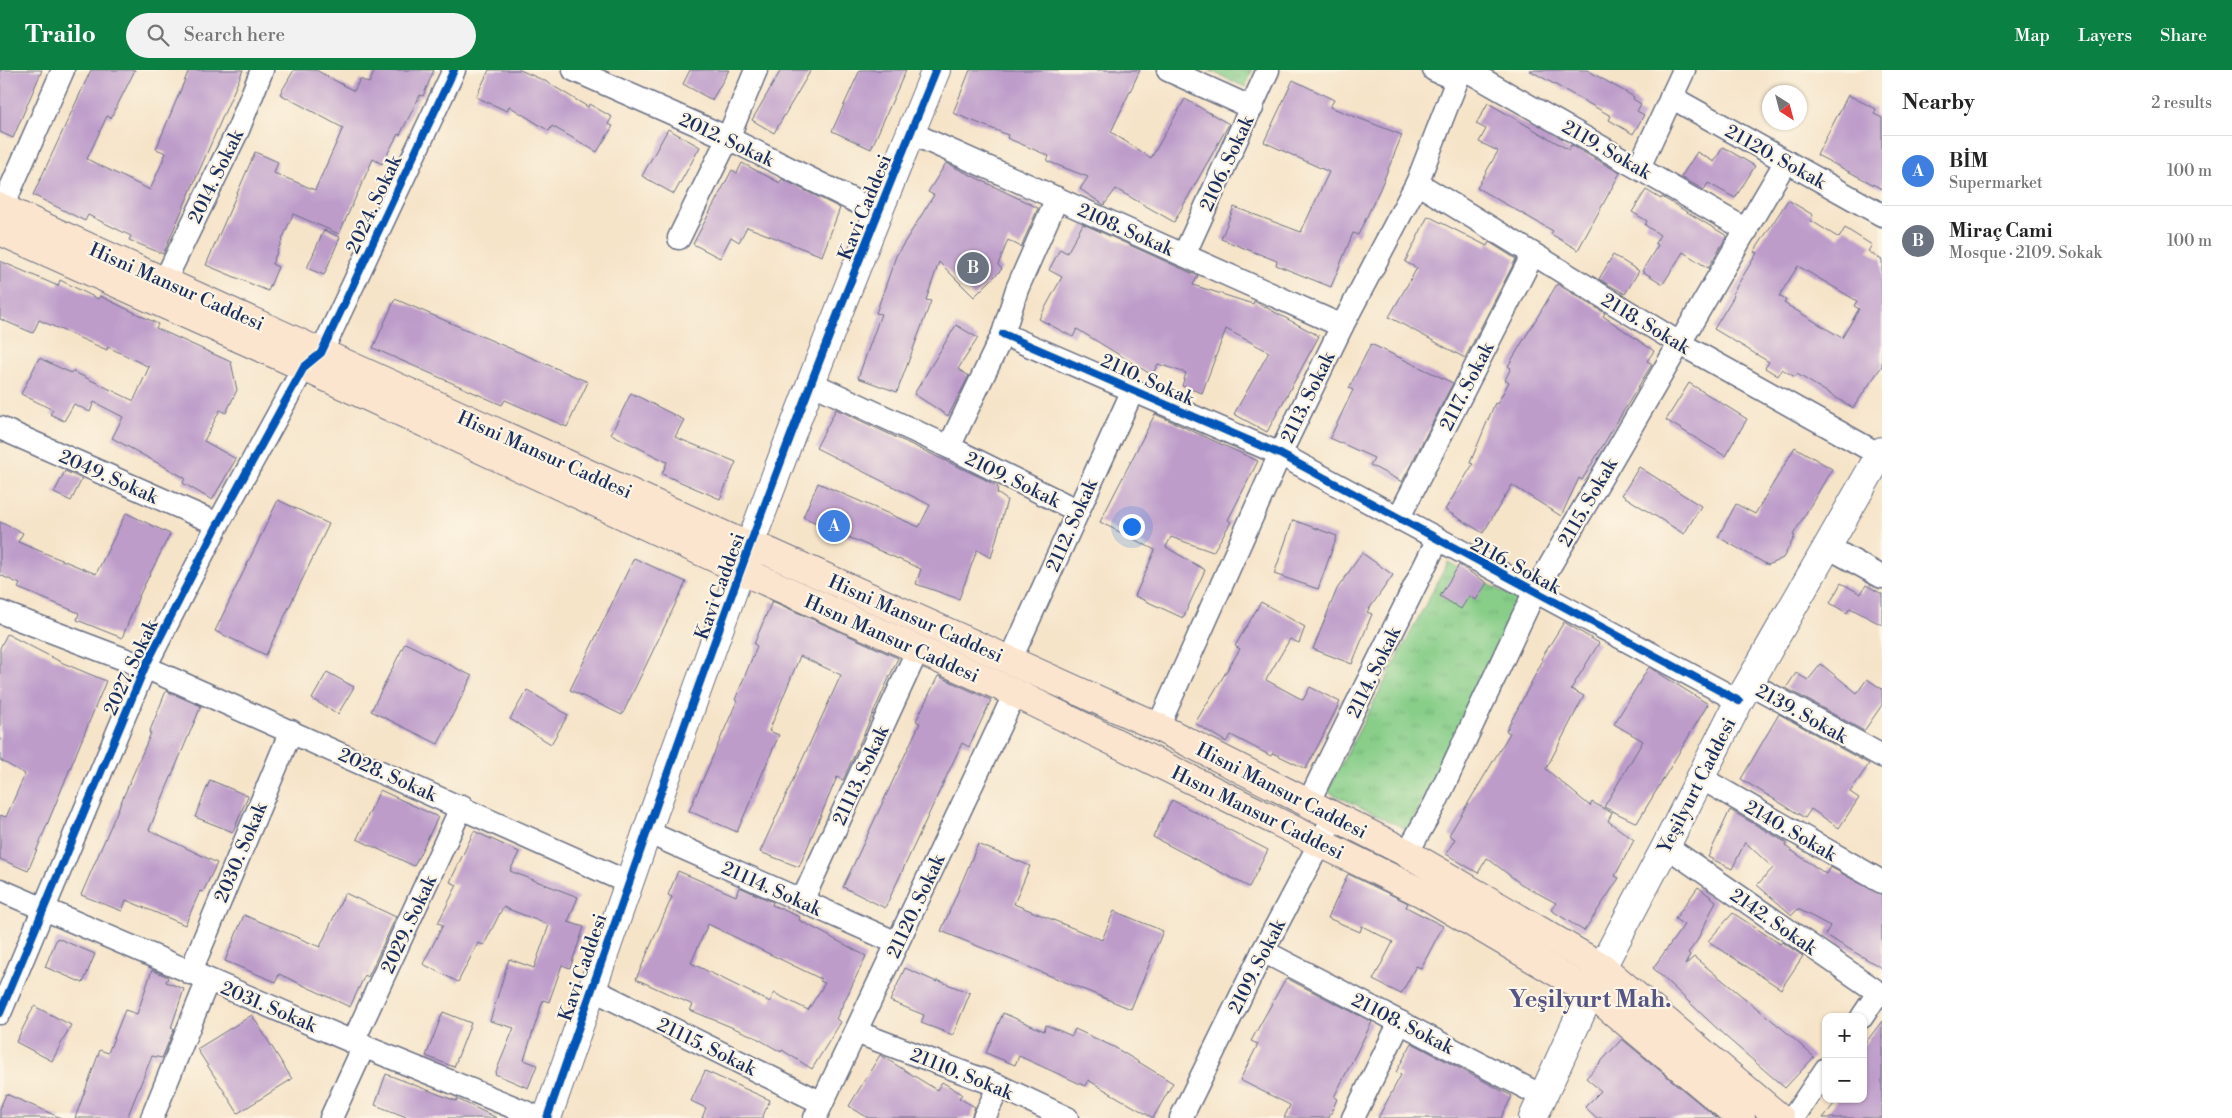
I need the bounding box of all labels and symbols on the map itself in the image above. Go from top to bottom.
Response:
north arrow [1762,85,1807,130]
street label: 2012. Sokak [675,107,779,173]
street label: 2106. Sokak [1194,111,1260,215]
street label: 2119. Sokak [1558,115,1656,185]
street label: 21120. Sokak [1721,119,1831,195]
street label: 2014. Sokak [183,125,249,227]
street label: 2024. Sokak [341,151,407,257]
street label: Kavi Caddesi [833,151,897,264]
street label: 2108. Sokak [1074,198,1178,262]
street label: Hisni Mansur Caddesi [85,238,268,336]
pin: B [957,249,989,287]
street label: 2118. Sokak [1597,288,1695,360]
street label: 2117. Sokak [1434,337,1500,435]
street label: 2113. Sokak [1276,347,1341,447]
street label: 2110. Sokak [1097,349,1199,412]
street label: Hisni Mansur Caddesi [453,406,636,504]
street label: 2049. Sokak [55,444,163,510]
street label: 2109. Sokak [961,447,1065,514]
street label: 2115. Sokak [1553,453,1623,551]
street label: 2112. Sokak [1041,474,1103,576]
pin: A [818,507,850,545]
your location [1119,514,1145,540]
street label: Kavi Caddesi [689,530,750,643]
street label: 2116. Sokak [1466,532,1566,600]
street label: Hisni Mansur Caddesi [824,570,1007,668]
street label: Hısnı Mansur Caddesi [800,590,983,688]
street label: 2027. Sokak [98,615,164,719]
street label: 2114. Sokak [1342,622,1407,722]
street label: 2139. Sokak [1751,679,1852,749]
street label: Yeşilyurt Caddesi [1652,714,1741,858]
street label: 21113. Sokak [827,721,895,829]
street label: Hisni Mansur Caddesi [1192,737,1371,844]
street label: 2028. Sokak [335,743,442,808]
street label: Hısnı Mansur Caddesi [1167,761,1348,865]
street label: 2140. Sokak [1740,795,1842,867]
street label: 2030. Sokak [209,798,273,906]
street label: 21120. Sokak [881,850,951,962]
street label: 21114. Sokak [718,856,826,922]
street label: 2029. Sokak [376,871,442,977]
street label: 2142. Sokak [1725,883,1822,961]
street label: Kavi Caddesi [553,910,613,1024]
street label: 2109. Sokak [1223,914,1291,1018]
street label: 2031. Sokak [217,976,321,1038]
district label: Yeşilyurt Mah. [1508,985,1672,1015]
street label: 21108. Sokak [1347,988,1459,1060]
street label: 21115. Sokak [653,1013,761,1082]
street label: 21110. Sokak [907,1042,1018,1106]

